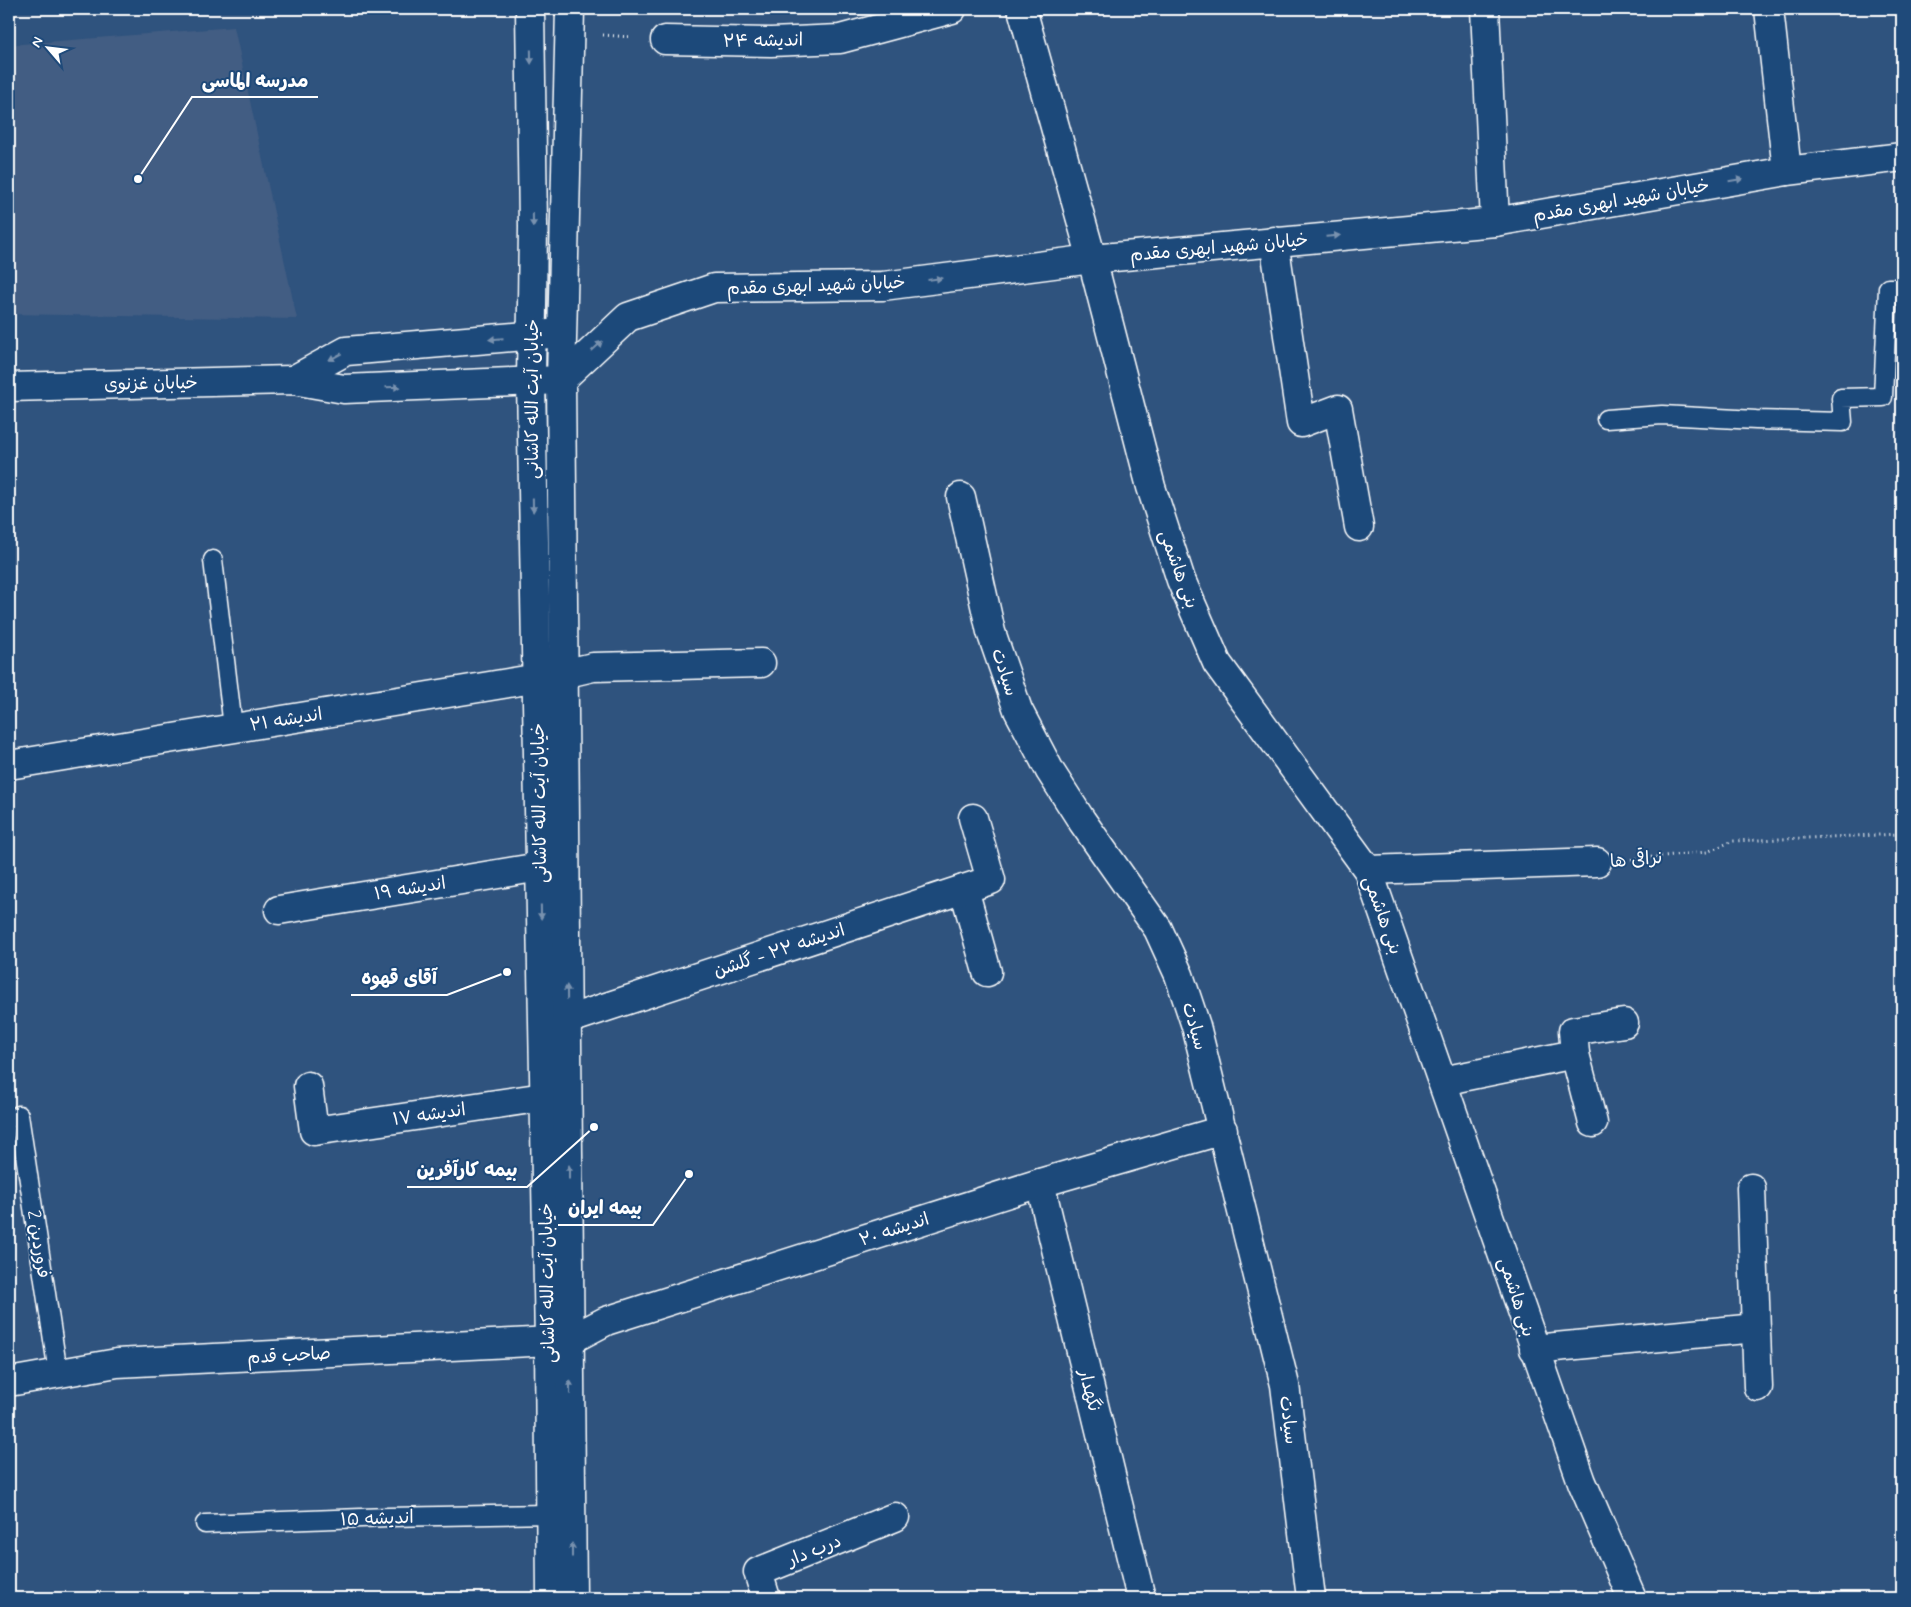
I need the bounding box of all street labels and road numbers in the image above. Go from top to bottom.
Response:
street label: اندیشه ۲۴ [723,28,803,54]
street label: خیابان شهید ابهری مقدم [1531,174,1711,229]
street label: خیابان شهید ابهری مقدم [1129,228,1309,269]
street label: خیابان شهید ابهری مقدم [726,271,906,302]
street label: خیابان آیت الله کاشانی [521,319,545,479]
street label: خیابان غزنوی [104,371,198,397]
street label: بنی هاشمی [1153,527,1203,612]
street label: سیادت [985,645,1023,699]
street label: اندیشه ۲۱ [248,702,324,738]
street label: خیابان آیت الله کاشانی [527,723,553,883]
street label: نراقی ها [1609,845,1663,874]
street label: اندیشه ۱۹ [373,871,448,906]
street label: بنی هاشمی [1357,873,1407,958]
street label: اندیشه ۲۲ - گلشن [711,918,848,983]
street label: سیادت [1176,1000,1212,1053]
street label: اندیشه ۱۷ [391,1098,467,1132]
street label: خیابان آیت الله کاشانی [535,1203,561,1363]
street label: اندیشه ۲۰ [856,1207,932,1253]
street label: فروردین 2 [21,1208,55,1280]
street label: بنی هاشمی [1492,1255,1540,1340]
street label: صاحب قدم [247,1342,331,1371]
street label: نگهدار [1072,1365,1106,1414]
street label: سیادت [1273,1394,1303,1446]
street label: اندیشه ۱۵ [340,1506,414,1532]
street label: درب دار [782,1529,845,1573]

